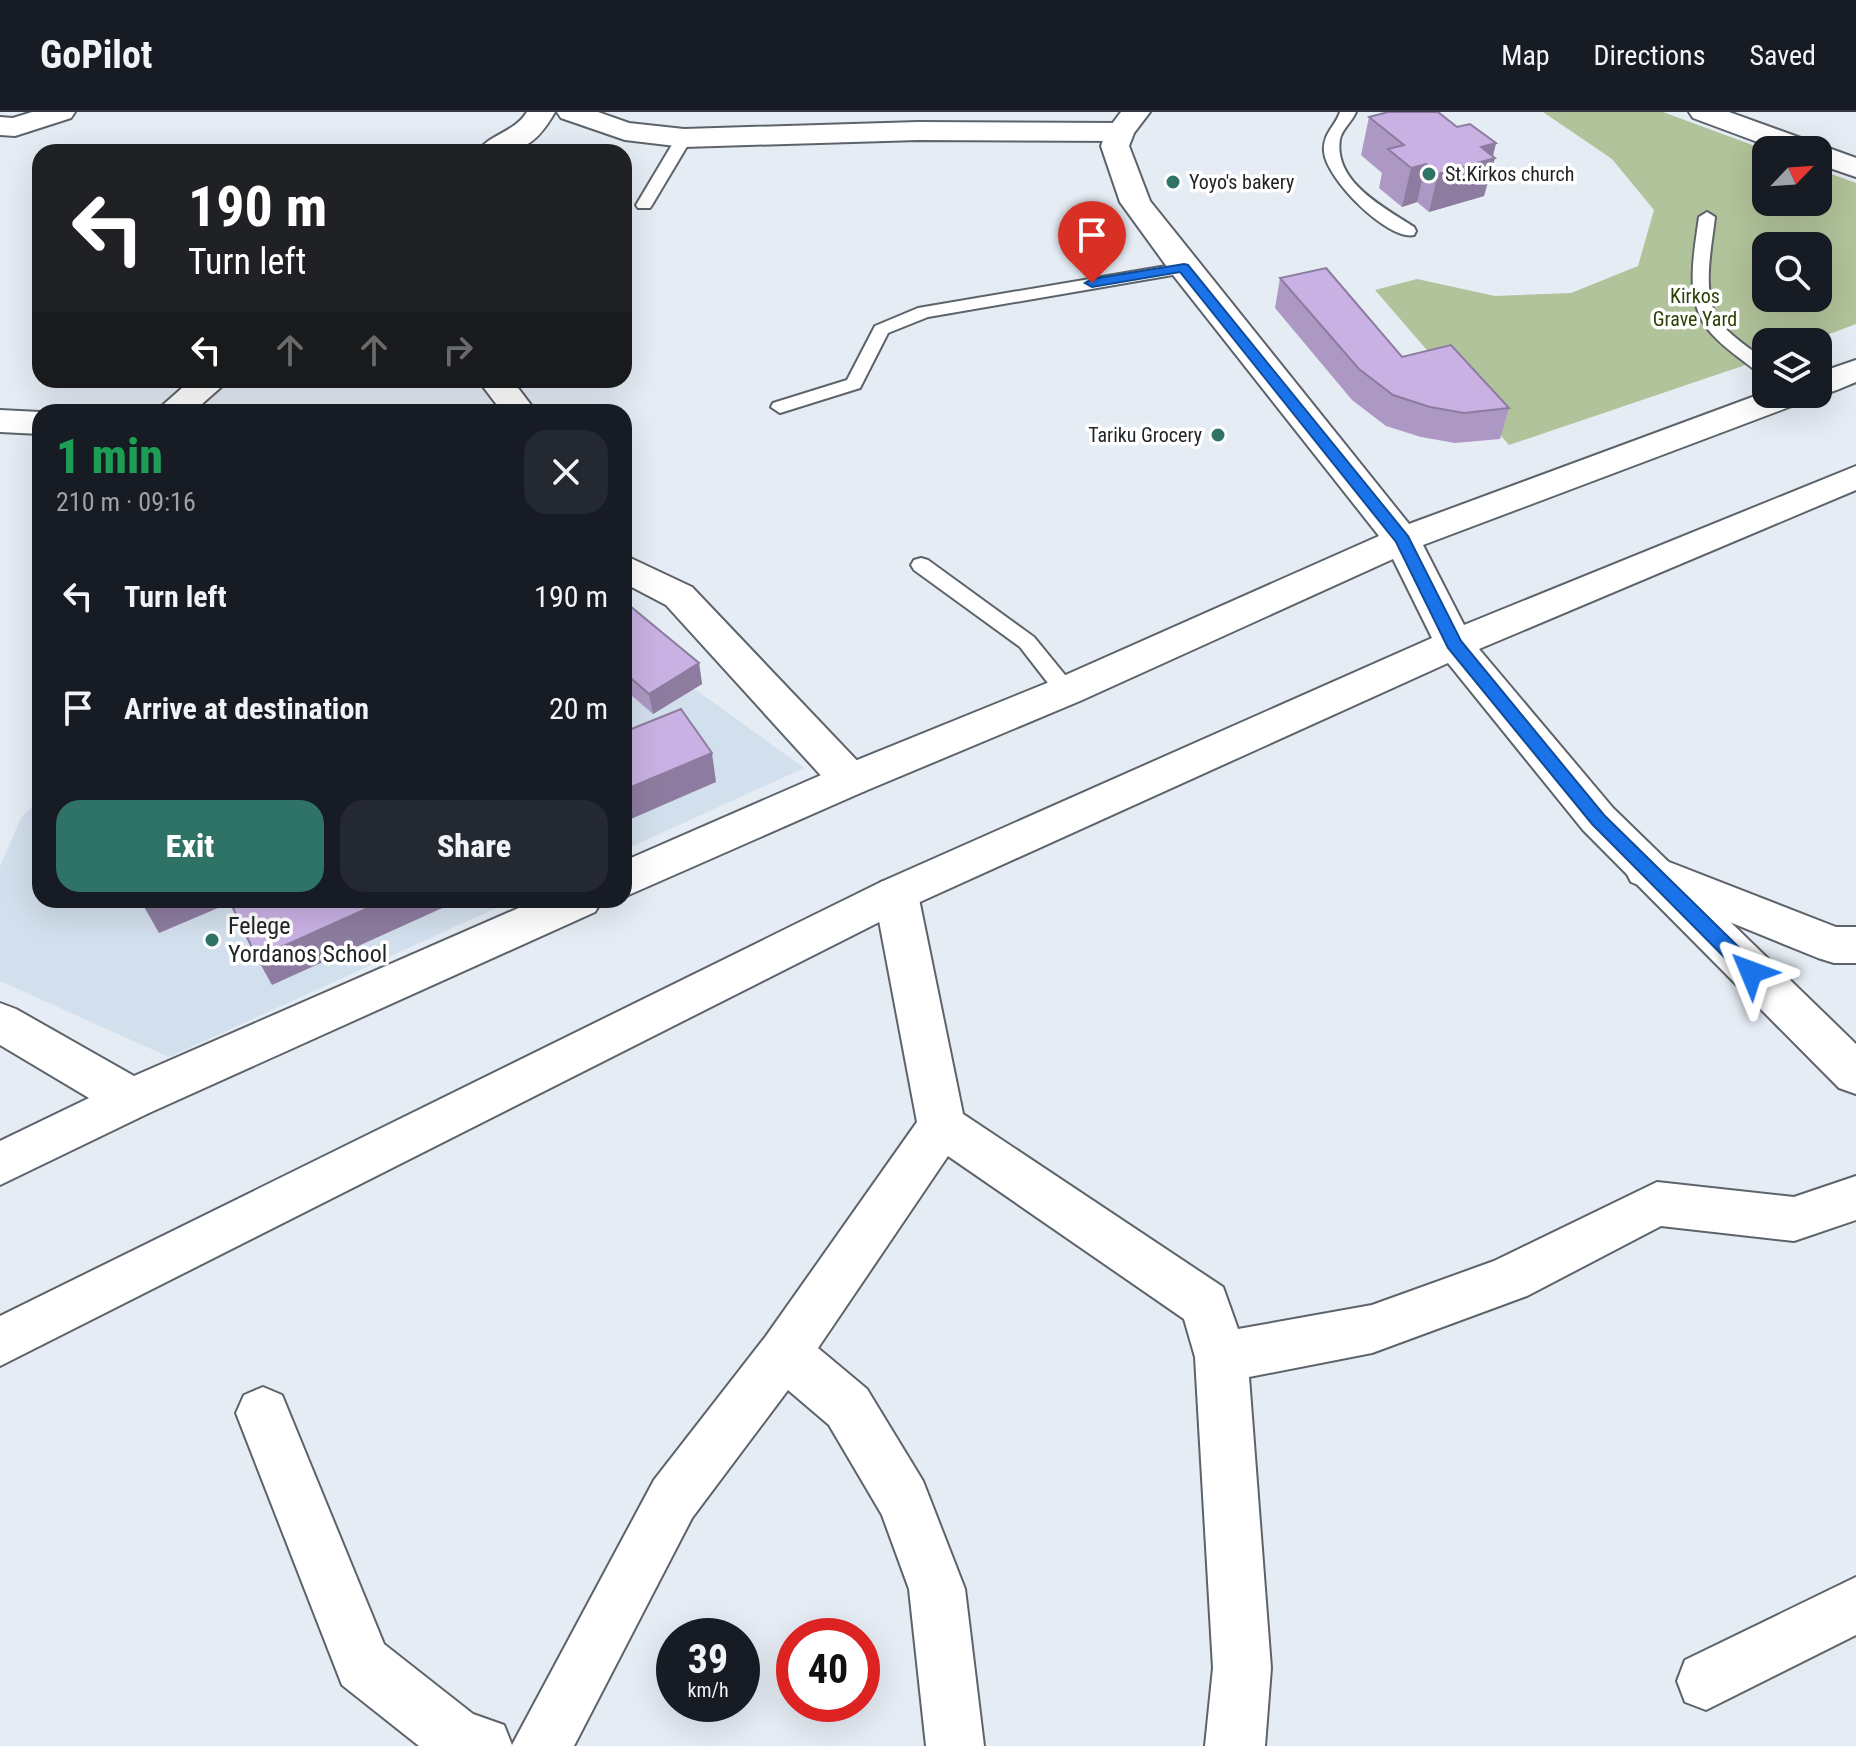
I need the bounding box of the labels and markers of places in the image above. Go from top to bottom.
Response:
place label: St.Kirkos church [1445,162,1574,186]
marker: St.Kirkos church [1420,165,1438,183]
place label: Yoyo's bakery [1189,170,1294,194]
marker: Yoyo's bakery [1164,173,1182,191]
pin [1058,201,1126,283]
place label: Tariku Grocery [1088,423,1202,447]
marker: Tariku Grocery [1209,426,1227,444]
place label: Felege Yordanos School [228,912,387,968]
marker: Felege Yordanos School [203,931,221,949]

